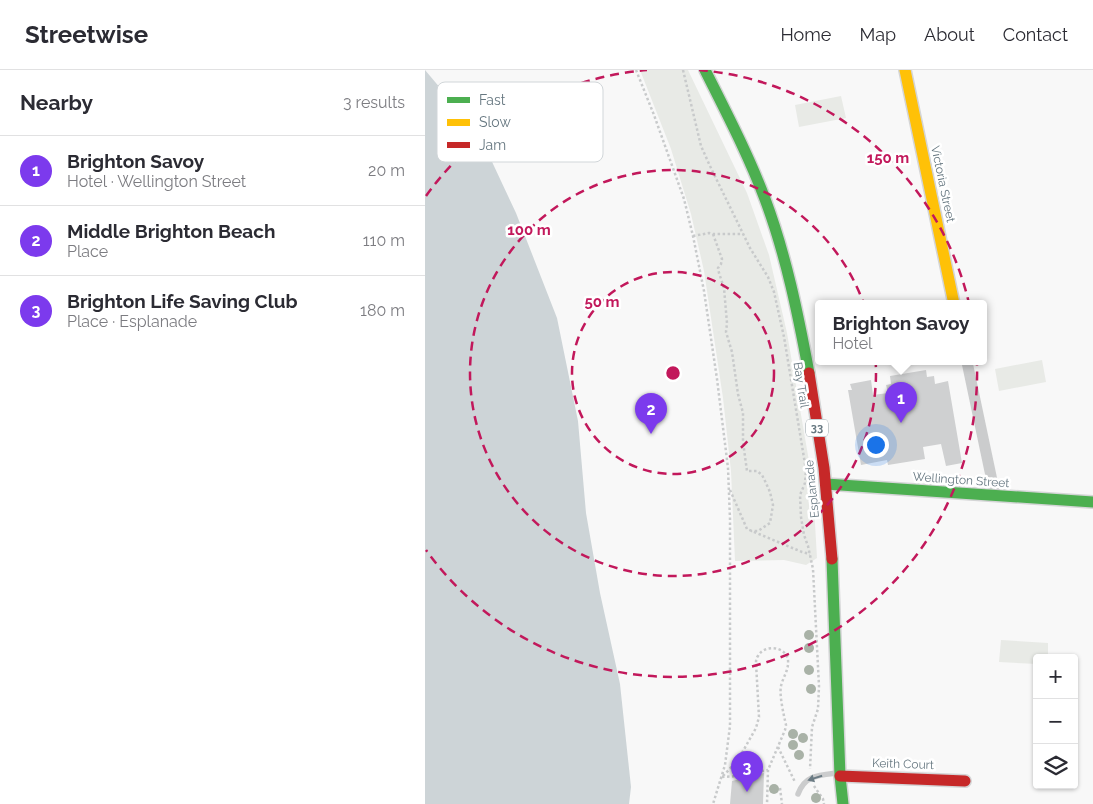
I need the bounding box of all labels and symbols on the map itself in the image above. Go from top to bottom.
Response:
legend [437,82,603,162]
text: Fast [479,92,506,108]
text: Slow [479,114,511,130]
text: Jam [479,137,506,153]
street label: Victoria Street [928,144,958,224]
text: 150 m [867,149,909,167]
text: 100 m [507,221,551,239]
text: 50 m [584,293,620,311]
street label: Bay Trail [790,361,812,410]
centre of rings [664,364,682,382]
pin: 1 [885,382,917,423]
pin: 2 [635,393,667,434]
road number: 33 [806,419,828,436]
your location [863,432,889,458]
street label: Esplanade [802,459,822,519]
street label: Wellington Street [912,470,1010,490]
pin: 3 [731,751,763,792]
street label: Keith Court [872,756,934,772]
one-way arrow [807,774,822,782]

